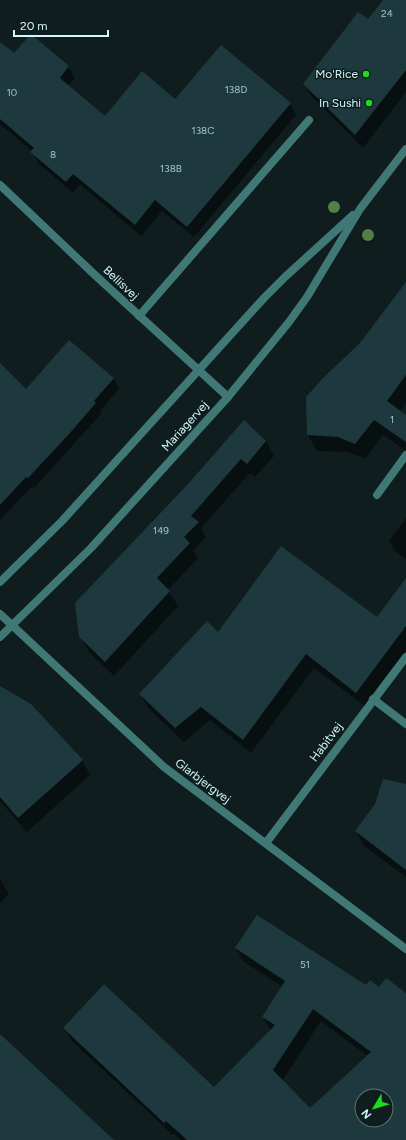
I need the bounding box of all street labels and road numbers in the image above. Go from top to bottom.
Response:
street label: Bellisvej [100,263,142,303]
street label: Mariagervej [159,398,211,454]
street label: Habitvej [307,720,345,764]
street label: Glarbjergvej [173,756,233,806]

